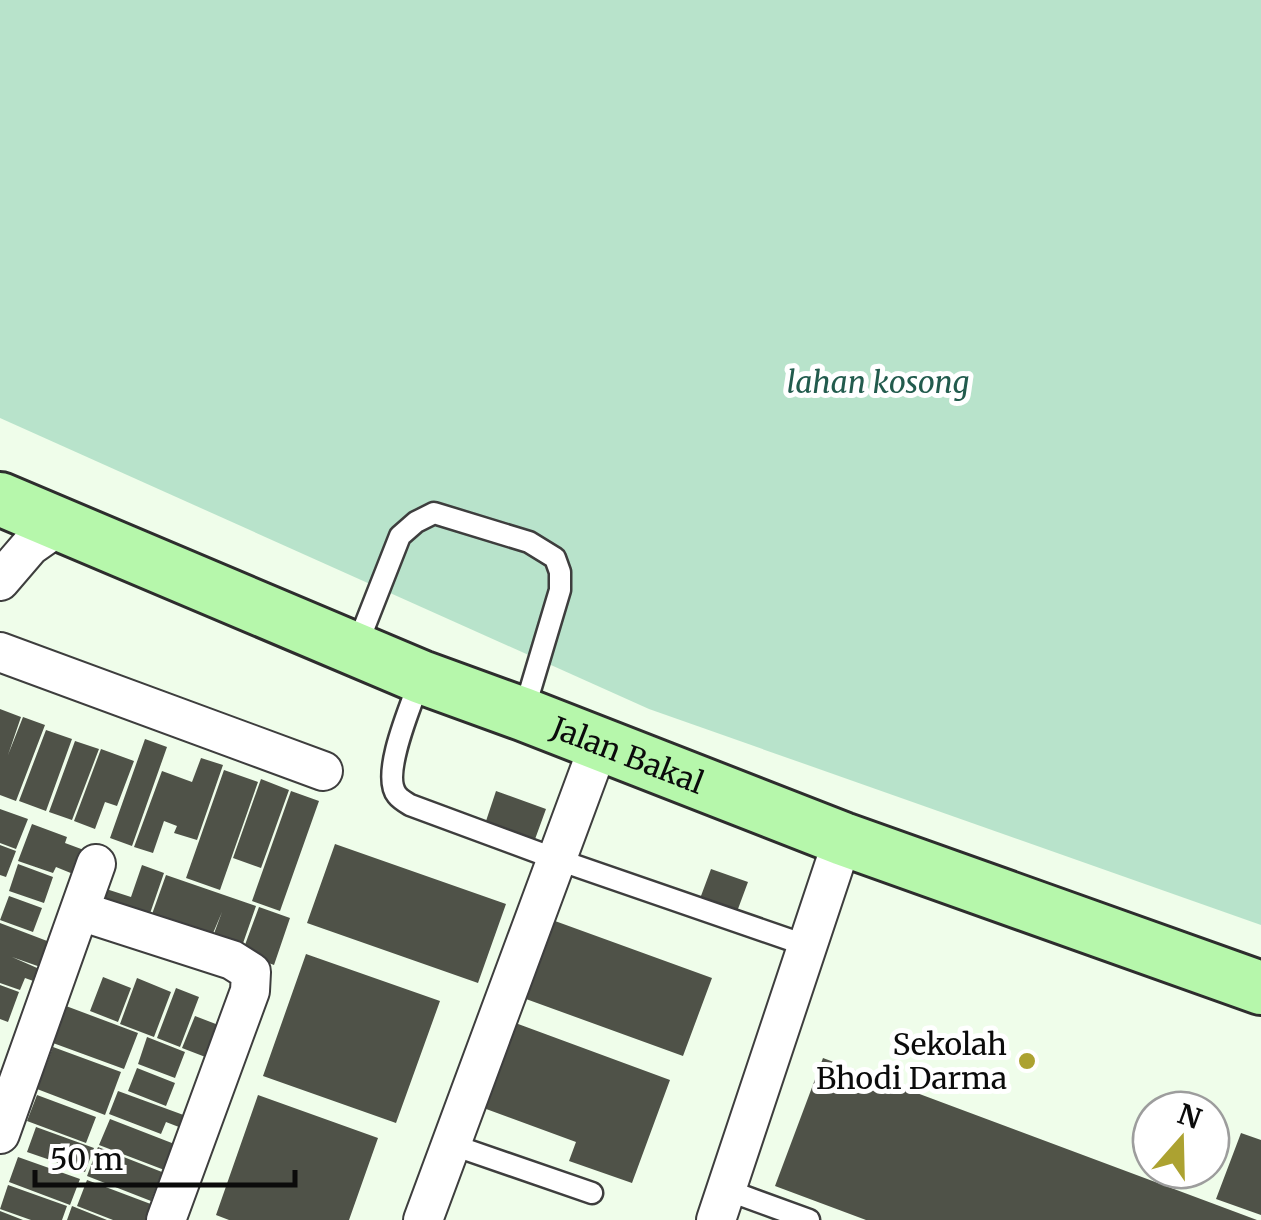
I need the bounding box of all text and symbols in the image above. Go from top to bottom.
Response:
park label: lahan kosong [787,363,969,401]
street label: Jalan Bakal [545,708,709,802]
place label: Sekolah Bhodi Darma [816,1025,1007,1097]
marker: Sekolah Bhodi Darma [1016,1050,1038,1072]
north arrow [1131,1090,1231,1190]
text: N [1173,1096,1206,1137]
scale bar [35,1125,295,1187]
text: 50 m [50,1140,123,1178]

